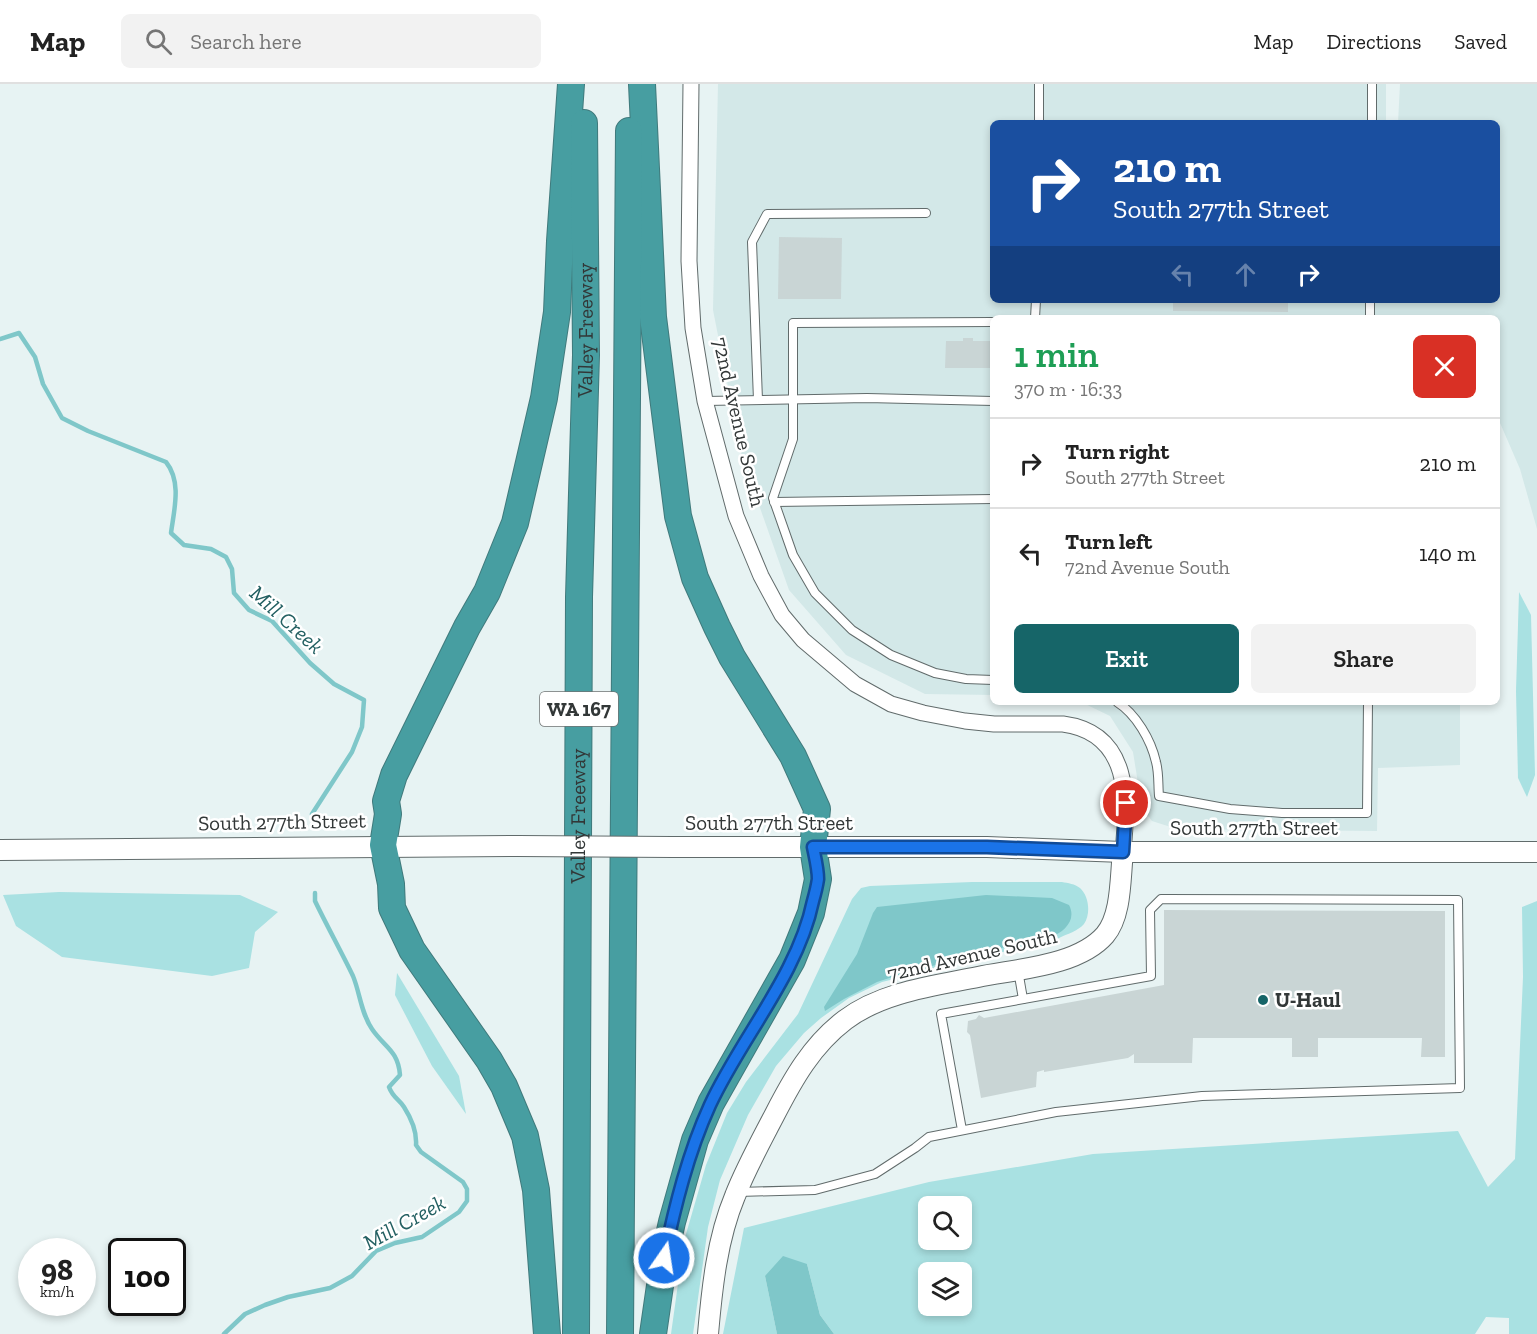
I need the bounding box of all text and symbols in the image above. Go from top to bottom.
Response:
search box [121,14,541,68]
text: Map [30,25,85,58]
icon: search [142,25,175,58]
text: Search here [190,28,302,55]
text: Map [1254,29,1294,54]
text: Directions [1327,29,1421,54]
text: Saved [1454,29,1507,54]
text: 210 m [1113,142,1221,193]
icon: right [1014,144,1092,222]
text: South 277th Street [1113,193,1329,225]
icon: left [1166,258,1199,291]
icon: ahead [1229,258,1262,291]
icon: right [1292,258,1325,291]
street label: Valley Freeway [572,262,598,399]
text: 1 min [1014,333,1099,376]
street label: 72nd Avenue South [708,335,771,509]
button: close [1413,335,1476,398]
text: 370 m · 16:33 [1014,377,1122,401]
text: Turn right [1065,438,1169,465]
icon: right [1014,447,1047,480]
text: 210 m [1420,450,1476,477]
text: South 277th Street [1065,465,1225,489]
text: Turn left [1065,528,1152,555]
icon: left [1014,537,1047,570]
text: 140 m [1419,540,1476,567]
text: 72nd Avenue South [1065,555,1230,579]
water label: Mill Creek [244,579,329,660]
button: Exit [1014,624,1239,693]
button: Share [1251,624,1476,693]
road number: WA 167 [540,692,618,726]
street label: Valley Freeway [565,748,590,884]
pin [1100,777,1151,828]
icon: arrive [1109,786,1142,819]
street label: South 277th Street [198,808,366,835]
street label: South 277th Street [685,810,853,835]
street label: South 277th Street [1170,815,1338,840]
street label: 72nd Avenue South [885,923,1059,986]
place label: U-Haul [1275,987,1341,1012]
marker: U-Haul [1256,993,1270,1007]
water label: Mill Creek [358,1189,450,1256]
map controls [918,1196,972,1316]
button: search [918,1196,972,1250]
position arrow [632,1226,696,1290]
speed limit sign: 100 [108,1238,186,1316]
text: 98 [41,1252,73,1288]
button: layers [918,1262,972,1316]
text: km/h [40,1283,74,1301]

